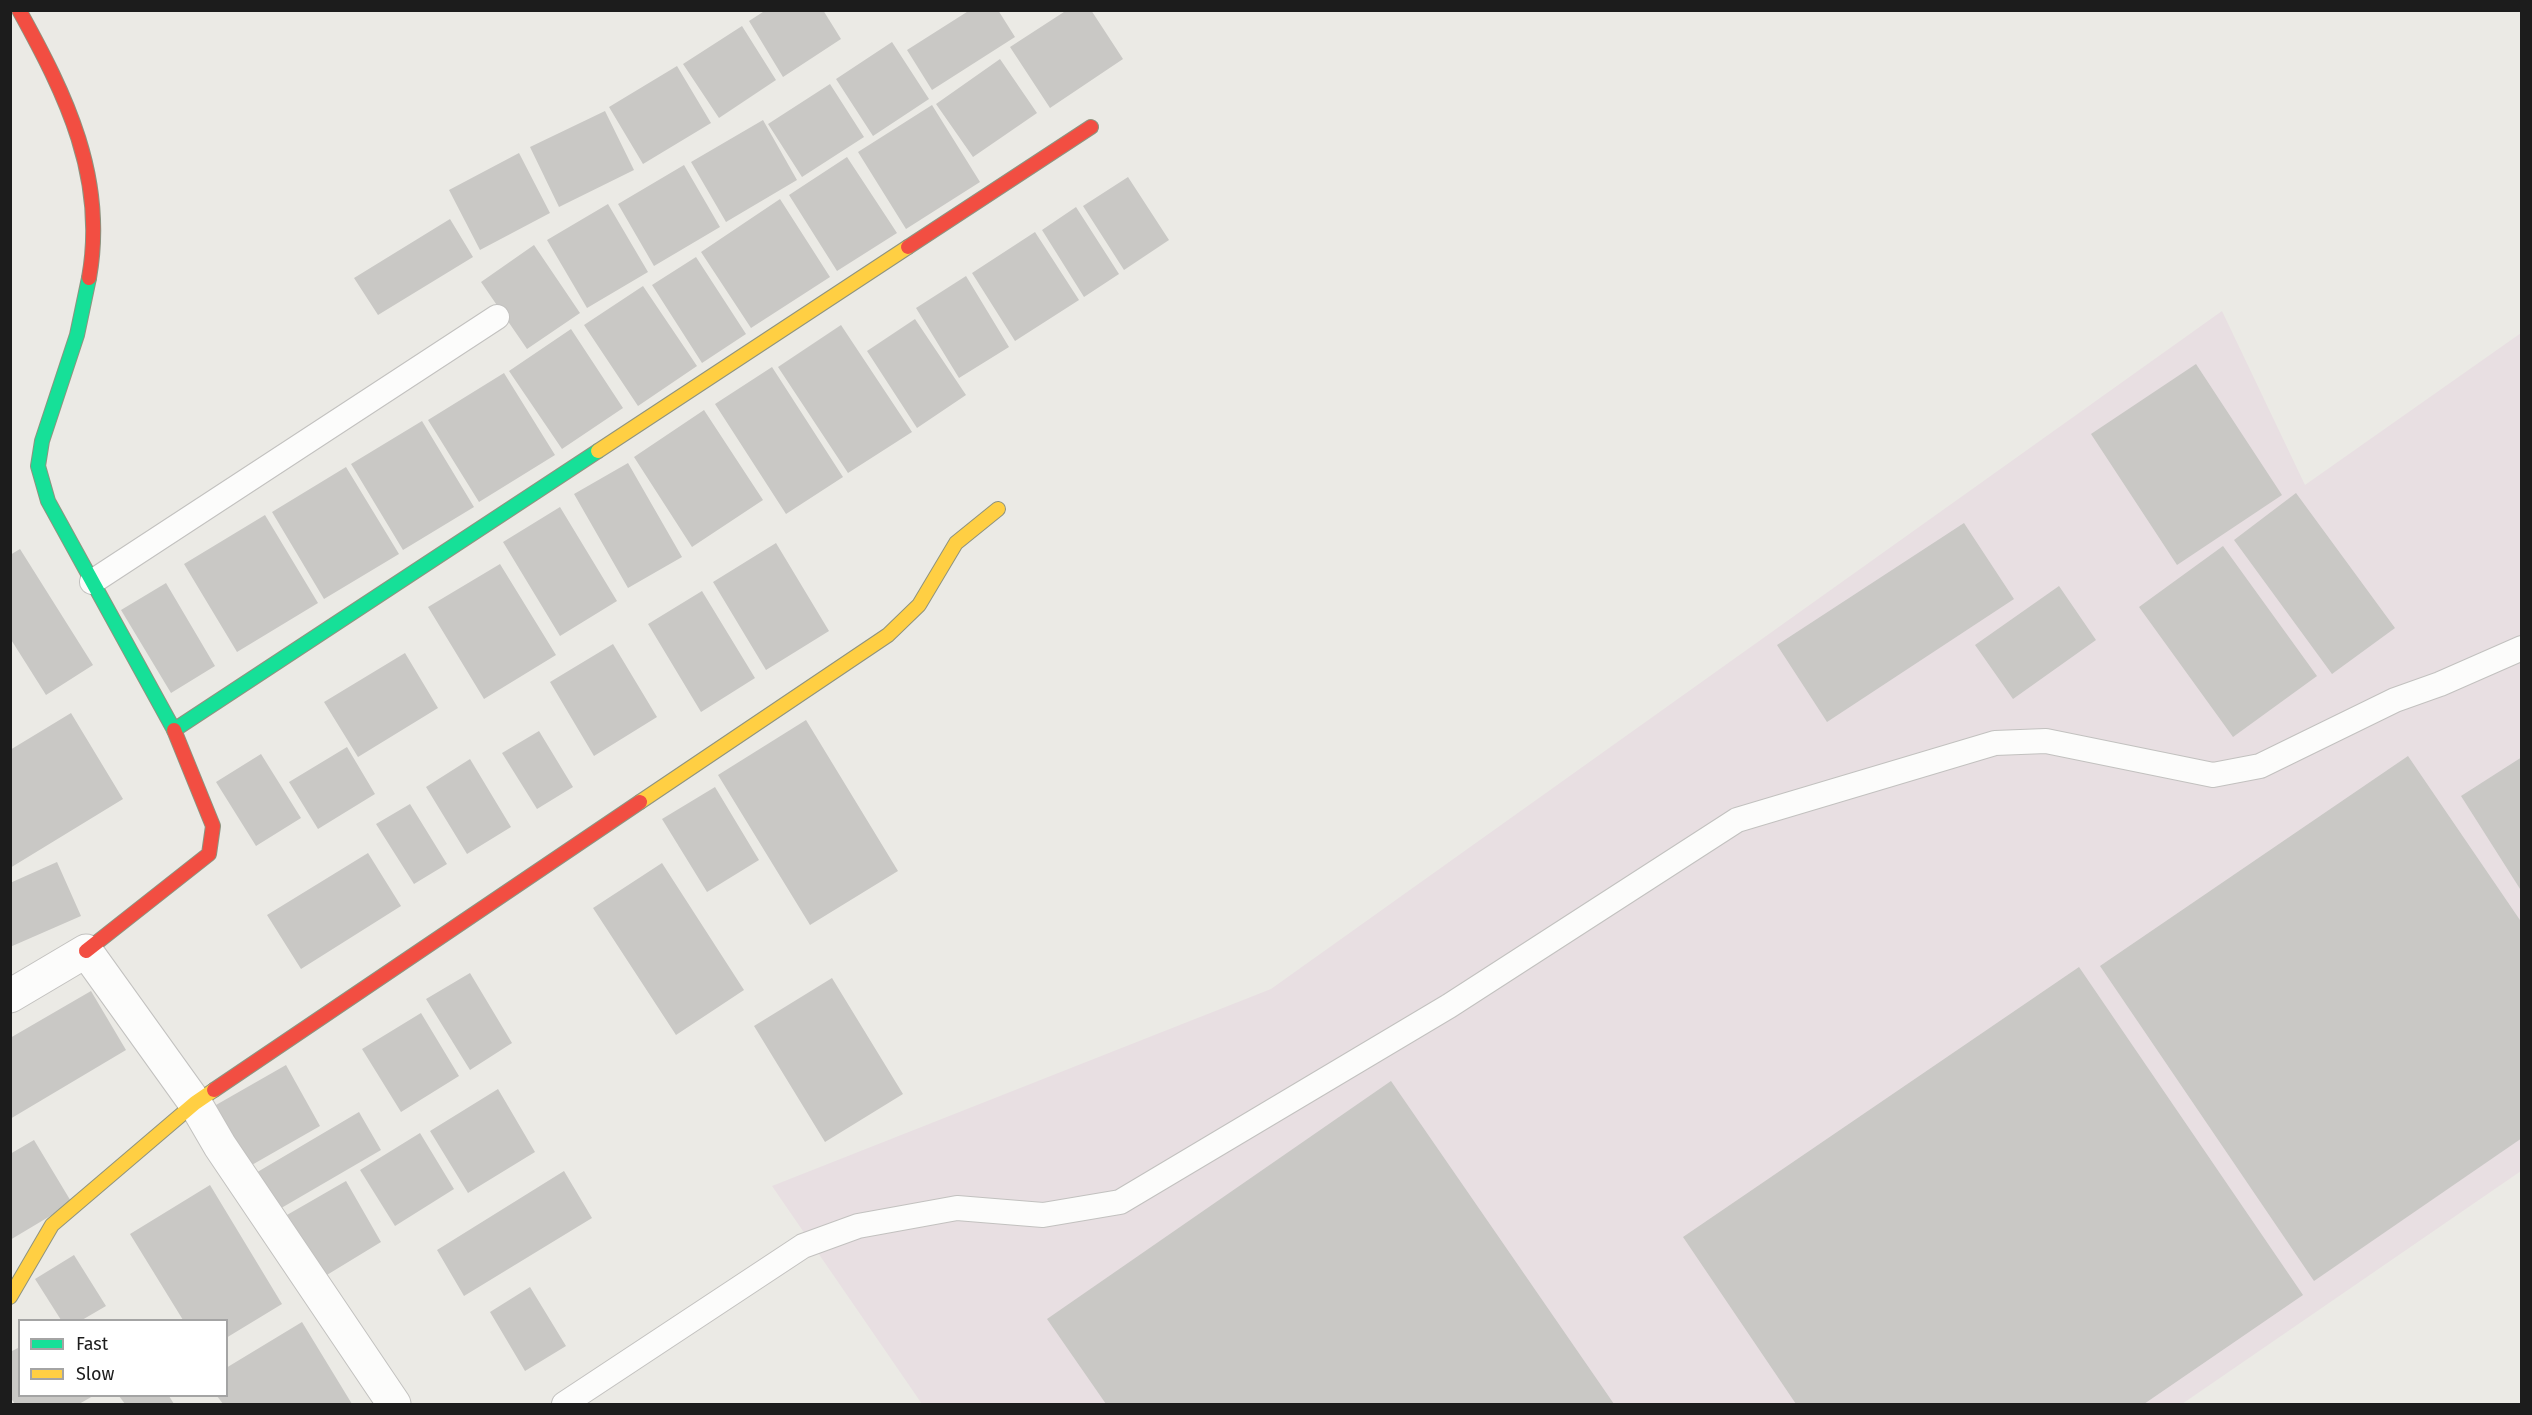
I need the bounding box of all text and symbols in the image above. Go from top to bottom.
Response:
legend [18,1319,228,1397]
text: Fast [76,1333,108,1355]
text: Slow [76,1363,114,1385]

